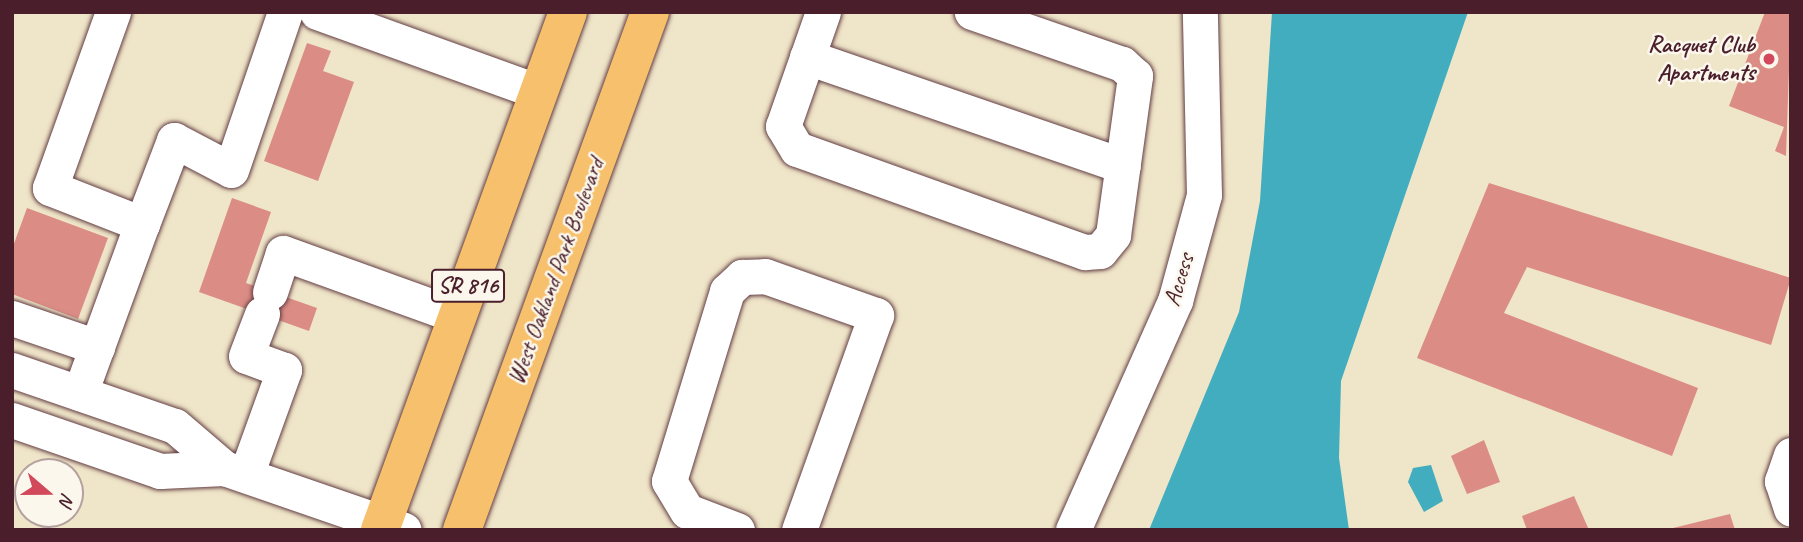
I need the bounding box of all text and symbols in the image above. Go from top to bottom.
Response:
place label: Racquet Club Apartments [1648,31,1755,87]
marker: Racquet Club Apartments [1761,51,1777,67]
street label: West Oakland Park Boulevard [501,153,611,389]
street label: Access [1157,250,1201,310]
road number: SR 816 [430,266,506,306]
north arrow [14,458,84,528]
text: N [54,490,80,509]

